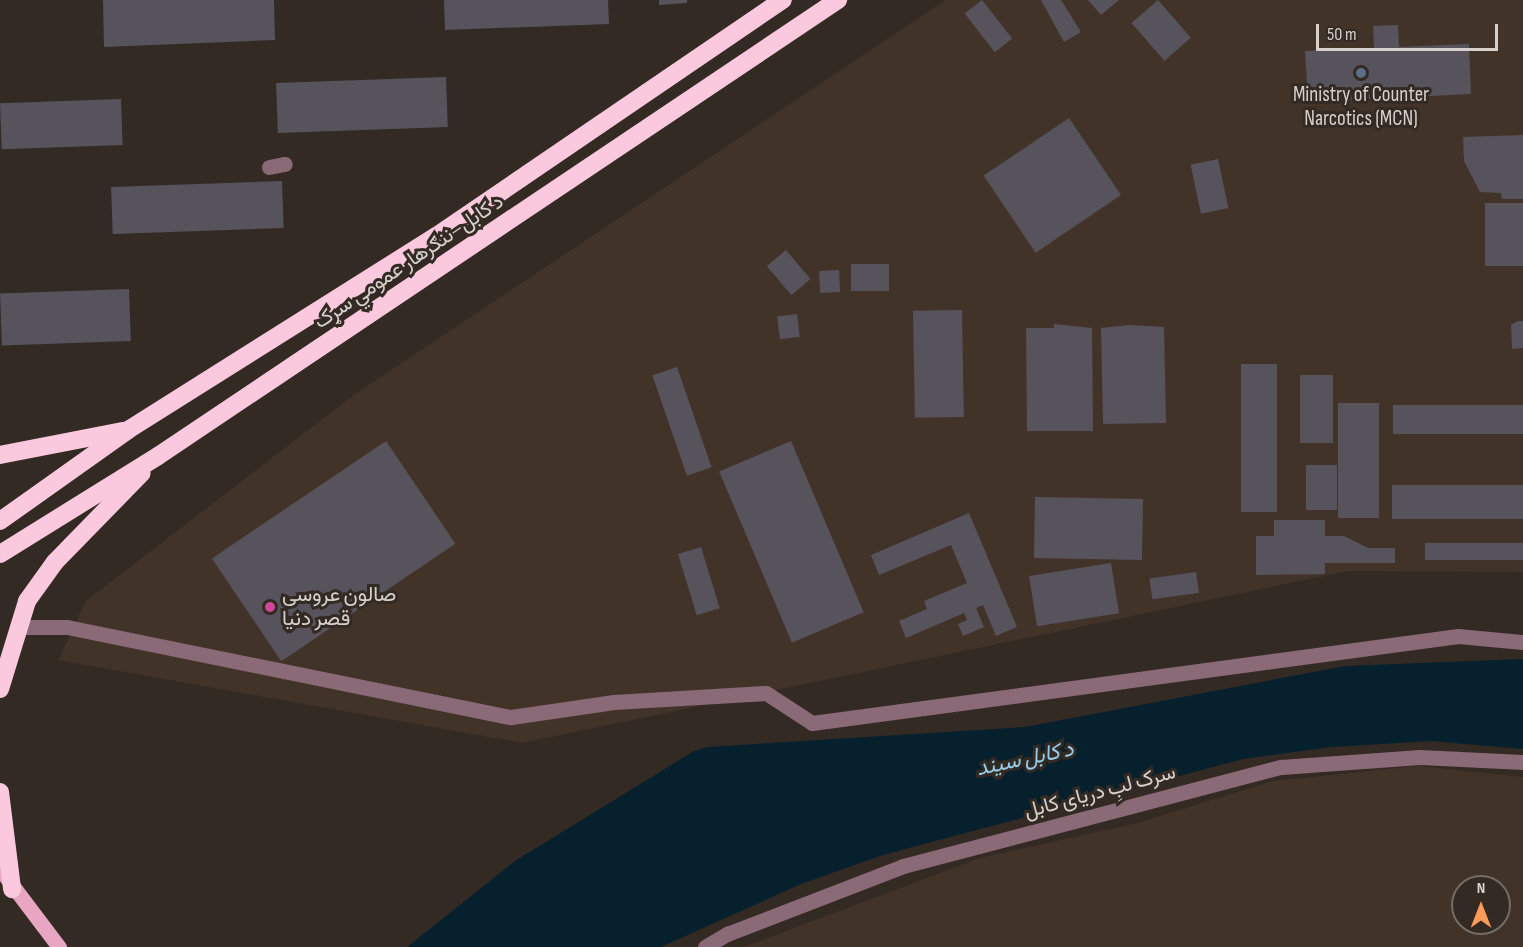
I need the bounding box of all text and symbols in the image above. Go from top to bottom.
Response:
scale bar [1319,12,1500,50]
text: 50 m [1327,24,1357,45]
marker: Ministry of Counter Narcotics (MCN) [1354,66,1368,80]
place label: Ministry of Counter Narcotics (MCN) [1293,82,1429,132]
street label: د کابل–ننګرهار عمومي سړک [309,189,509,335]
place label: صالون عروسی قصر دنیا [282,582,396,632]
marker: صالون عروسی قصر دنیا [263,600,277,614]
water label: د کابل سيند [974,736,1076,782]
street label: سرک لبِ دریای کابل [1021,760,1179,824]
north arrow [1451,875,1511,935]
text: N [1477,879,1485,898]

